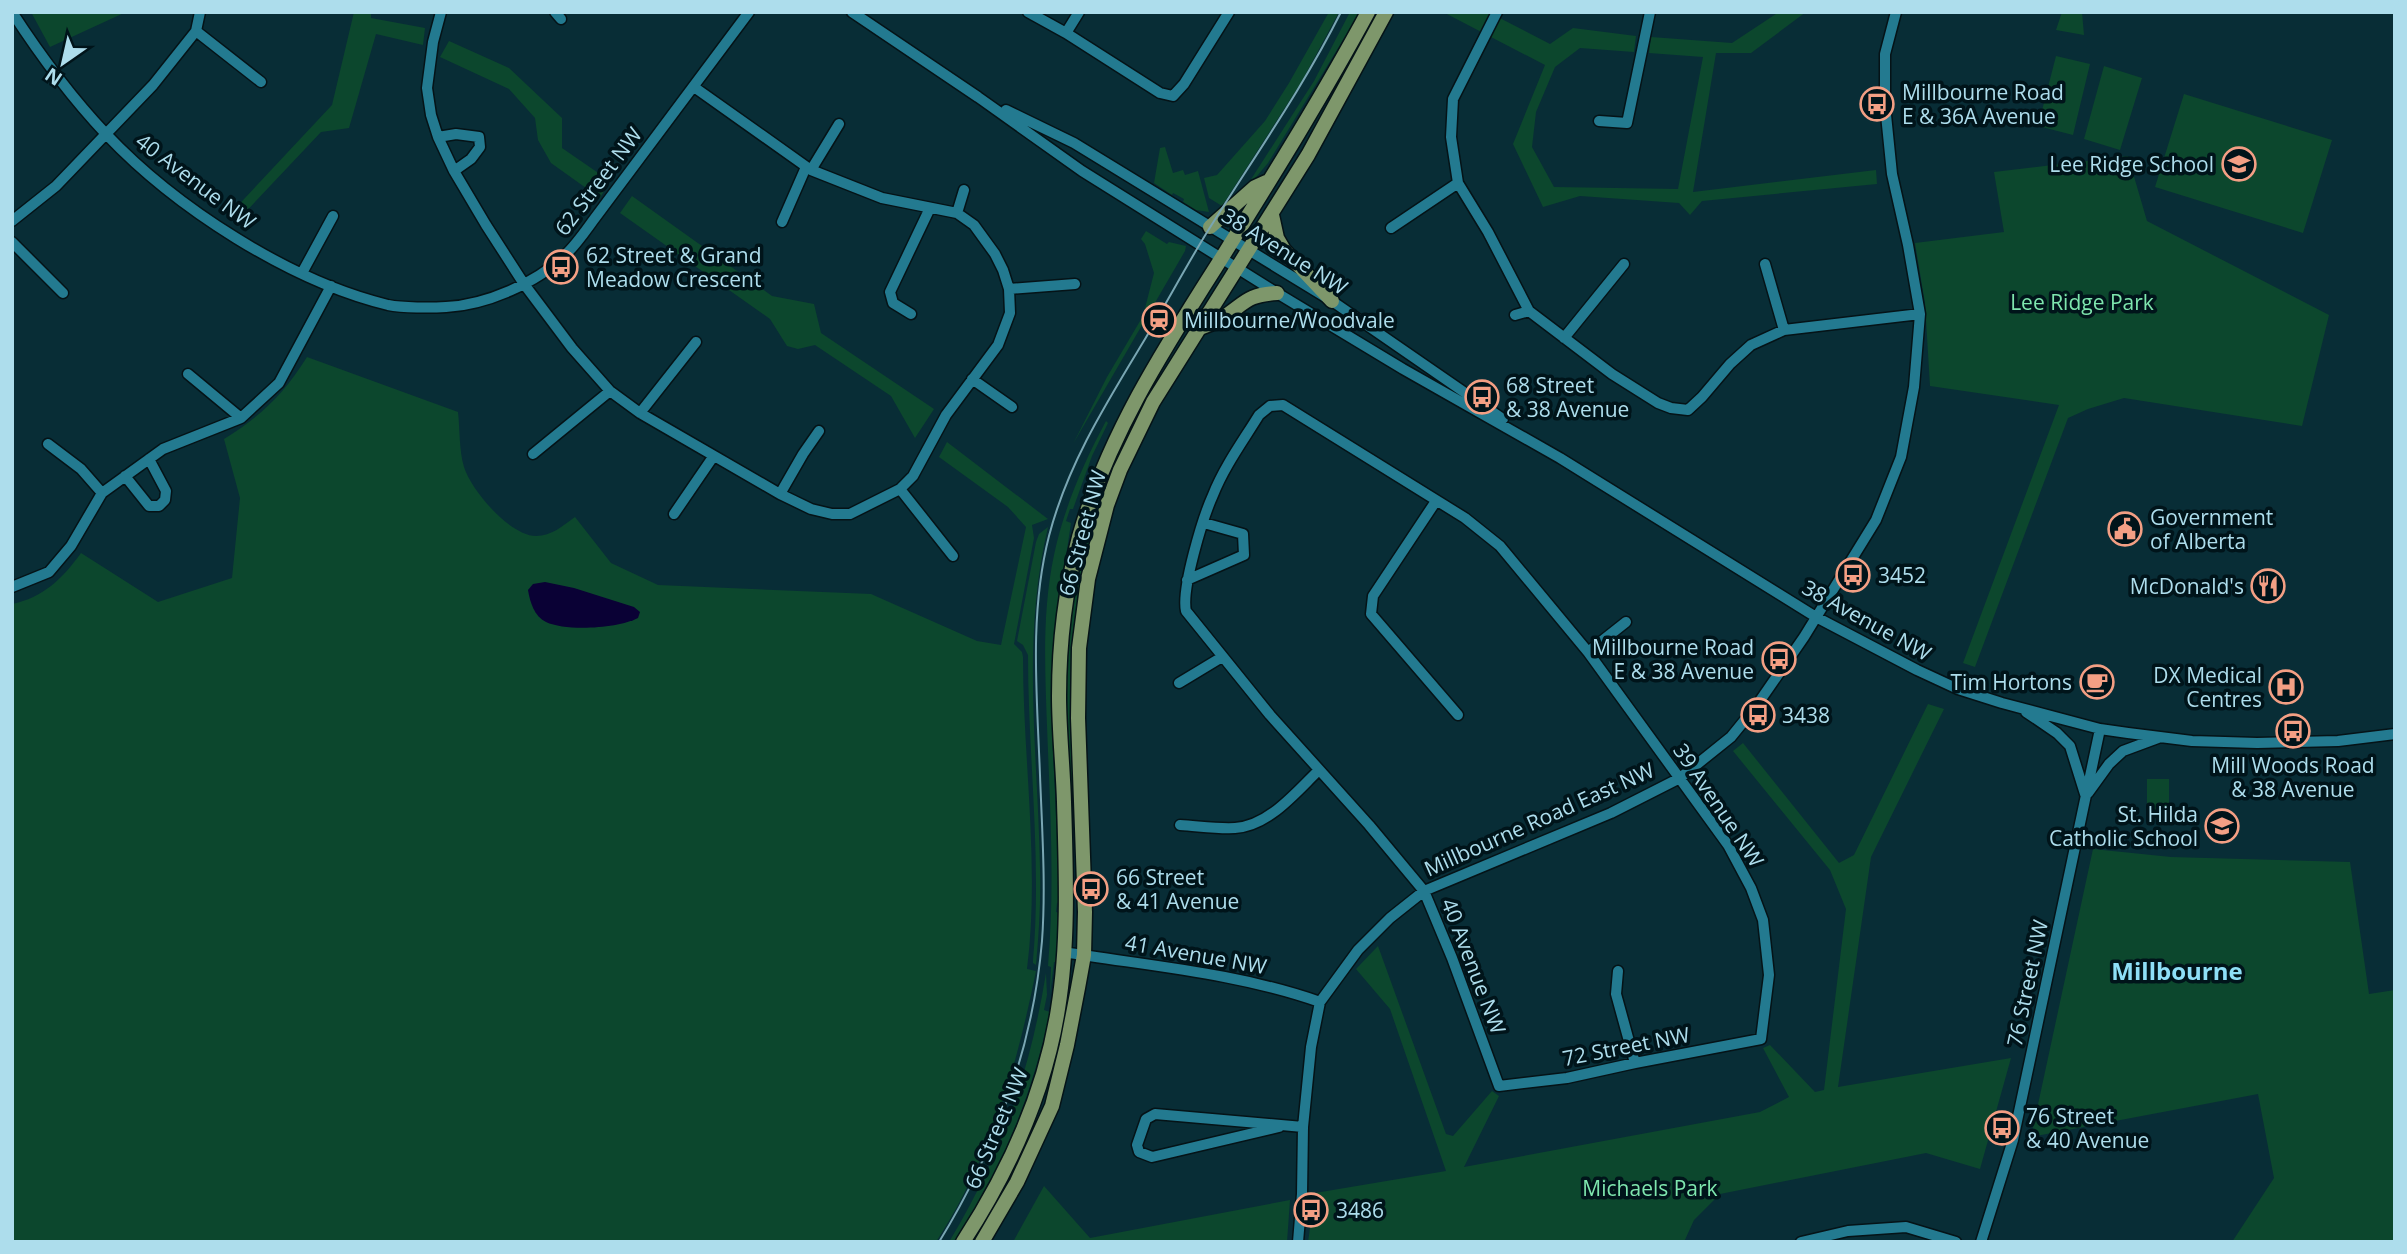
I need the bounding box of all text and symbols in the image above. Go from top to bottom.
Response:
north arrow [28,28,98,98]
text: N [40,62,67,92]
place label: Millbourne Road E & 36A Avenue [1902,78,2064,130]
bus stop icon: Millbourne Road E & 36A Avenue [1858,85,1896,123]
street label: 62 Street NW [548,121,648,241]
street label: 40 Avenue NW [130,127,262,236]
school or university icon: Lee Ridge School [2220,145,2258,183]
place label: Lee Ridge School [2049,150,2214,178]
street label: 38 Avenue NW [1217,201,1354,301]
place label: 62 Street & Grand Meadow Crescent [586,241,762,293]
bus stop icon: 62 Street & Grand Meadow Crescent [542,248,580,286]
park label: Lee Ridge Park [2010,288,2154,316]
station icon: Millbourne/Woodvale [1140,301,1178,339]
place label: Millbourne/Woodvale [1184,306,1395,334]
place label: 68 Street & 38 Avenue [1506,371,1629,423]
bus stop icon: 68 Street & 38 Avenue [1463,378,1501,416]
street label: 66 Street NW [1052,467,1112,599]
place label: Government of Alberta [2150,503,2273,555]
public building icon: Government of Alberta [2106,510,2144,548]
bus stop icon: 3452 [1834,556,1872,594]
place label: 3452 [1878,561,1926,589]
restaurant icon: McDonald's [2249,567,2287,605]
place label: McDonald's [2130,572,2244,600]
street label: 38 Avenue NW [1798,573,1937,667]
place label: Millbourne Road E & 38 Avenue [1592,633,1754,685]
bus stop icon: Millbourne Road E & 38 Avenue [1760,640,1798,678]
place label: DX Medical Centres [2153,661,2262,713]
cafe icon: Tim Hortons [2078,663,2116,701]
place label: Tim Hortons [1951,668,2072,696]
hospital icon: DX Medical Centres [2267,668,2305,706]
bus stop icon: 3438 [1739,696,1777,734]
place label: 3438 [1782,701,1830,729]
bus stop icon: Mill Woods Road & 38 Avenue [2274,712,2312,750]
street label: 39 Avenue NW [1667,738,1771,873]
place label: Mill Woods Road & 38 Avenue [2211,751,2375,803]
street label: Millbourne Road East NW [1420,755,1659,882]
place label: St. Hilda Catholic School [2049,800,2198,852]
school or university icon: St. Hilda Catholic School [2203,807,2241,845]
place label: 66 Street & 41 Avenue [1116,863,1239,915]
bus stop icon: 66 Street & 41 Avenue [1072,870,1110,908]
street label: 40 Avenue NW [1435,894,1513,1038]
street label: 76 Street NW [2000,917,2054,1049]
street label: 41 Avenue NW [1123,928,1270,980]
district label: Millbourne [2111,954,2243,987]
street label: 72 Street NW [1560,1020,1692,1072]
street label: 66 Street NW [958,1063,1034,1193]
place label: 76 Street & 40 Avenue [2026,1102,2149,1154]
bus stop icon: 76 Street & 40 Avenue [1983,1109,2021,1147]
park label: Michaels Park [1582,1174,1718,1202]
bus stop icon: 3486 [1292,1191,1330,1229]
place label: 3486 [1336,1196,1384,1224]

